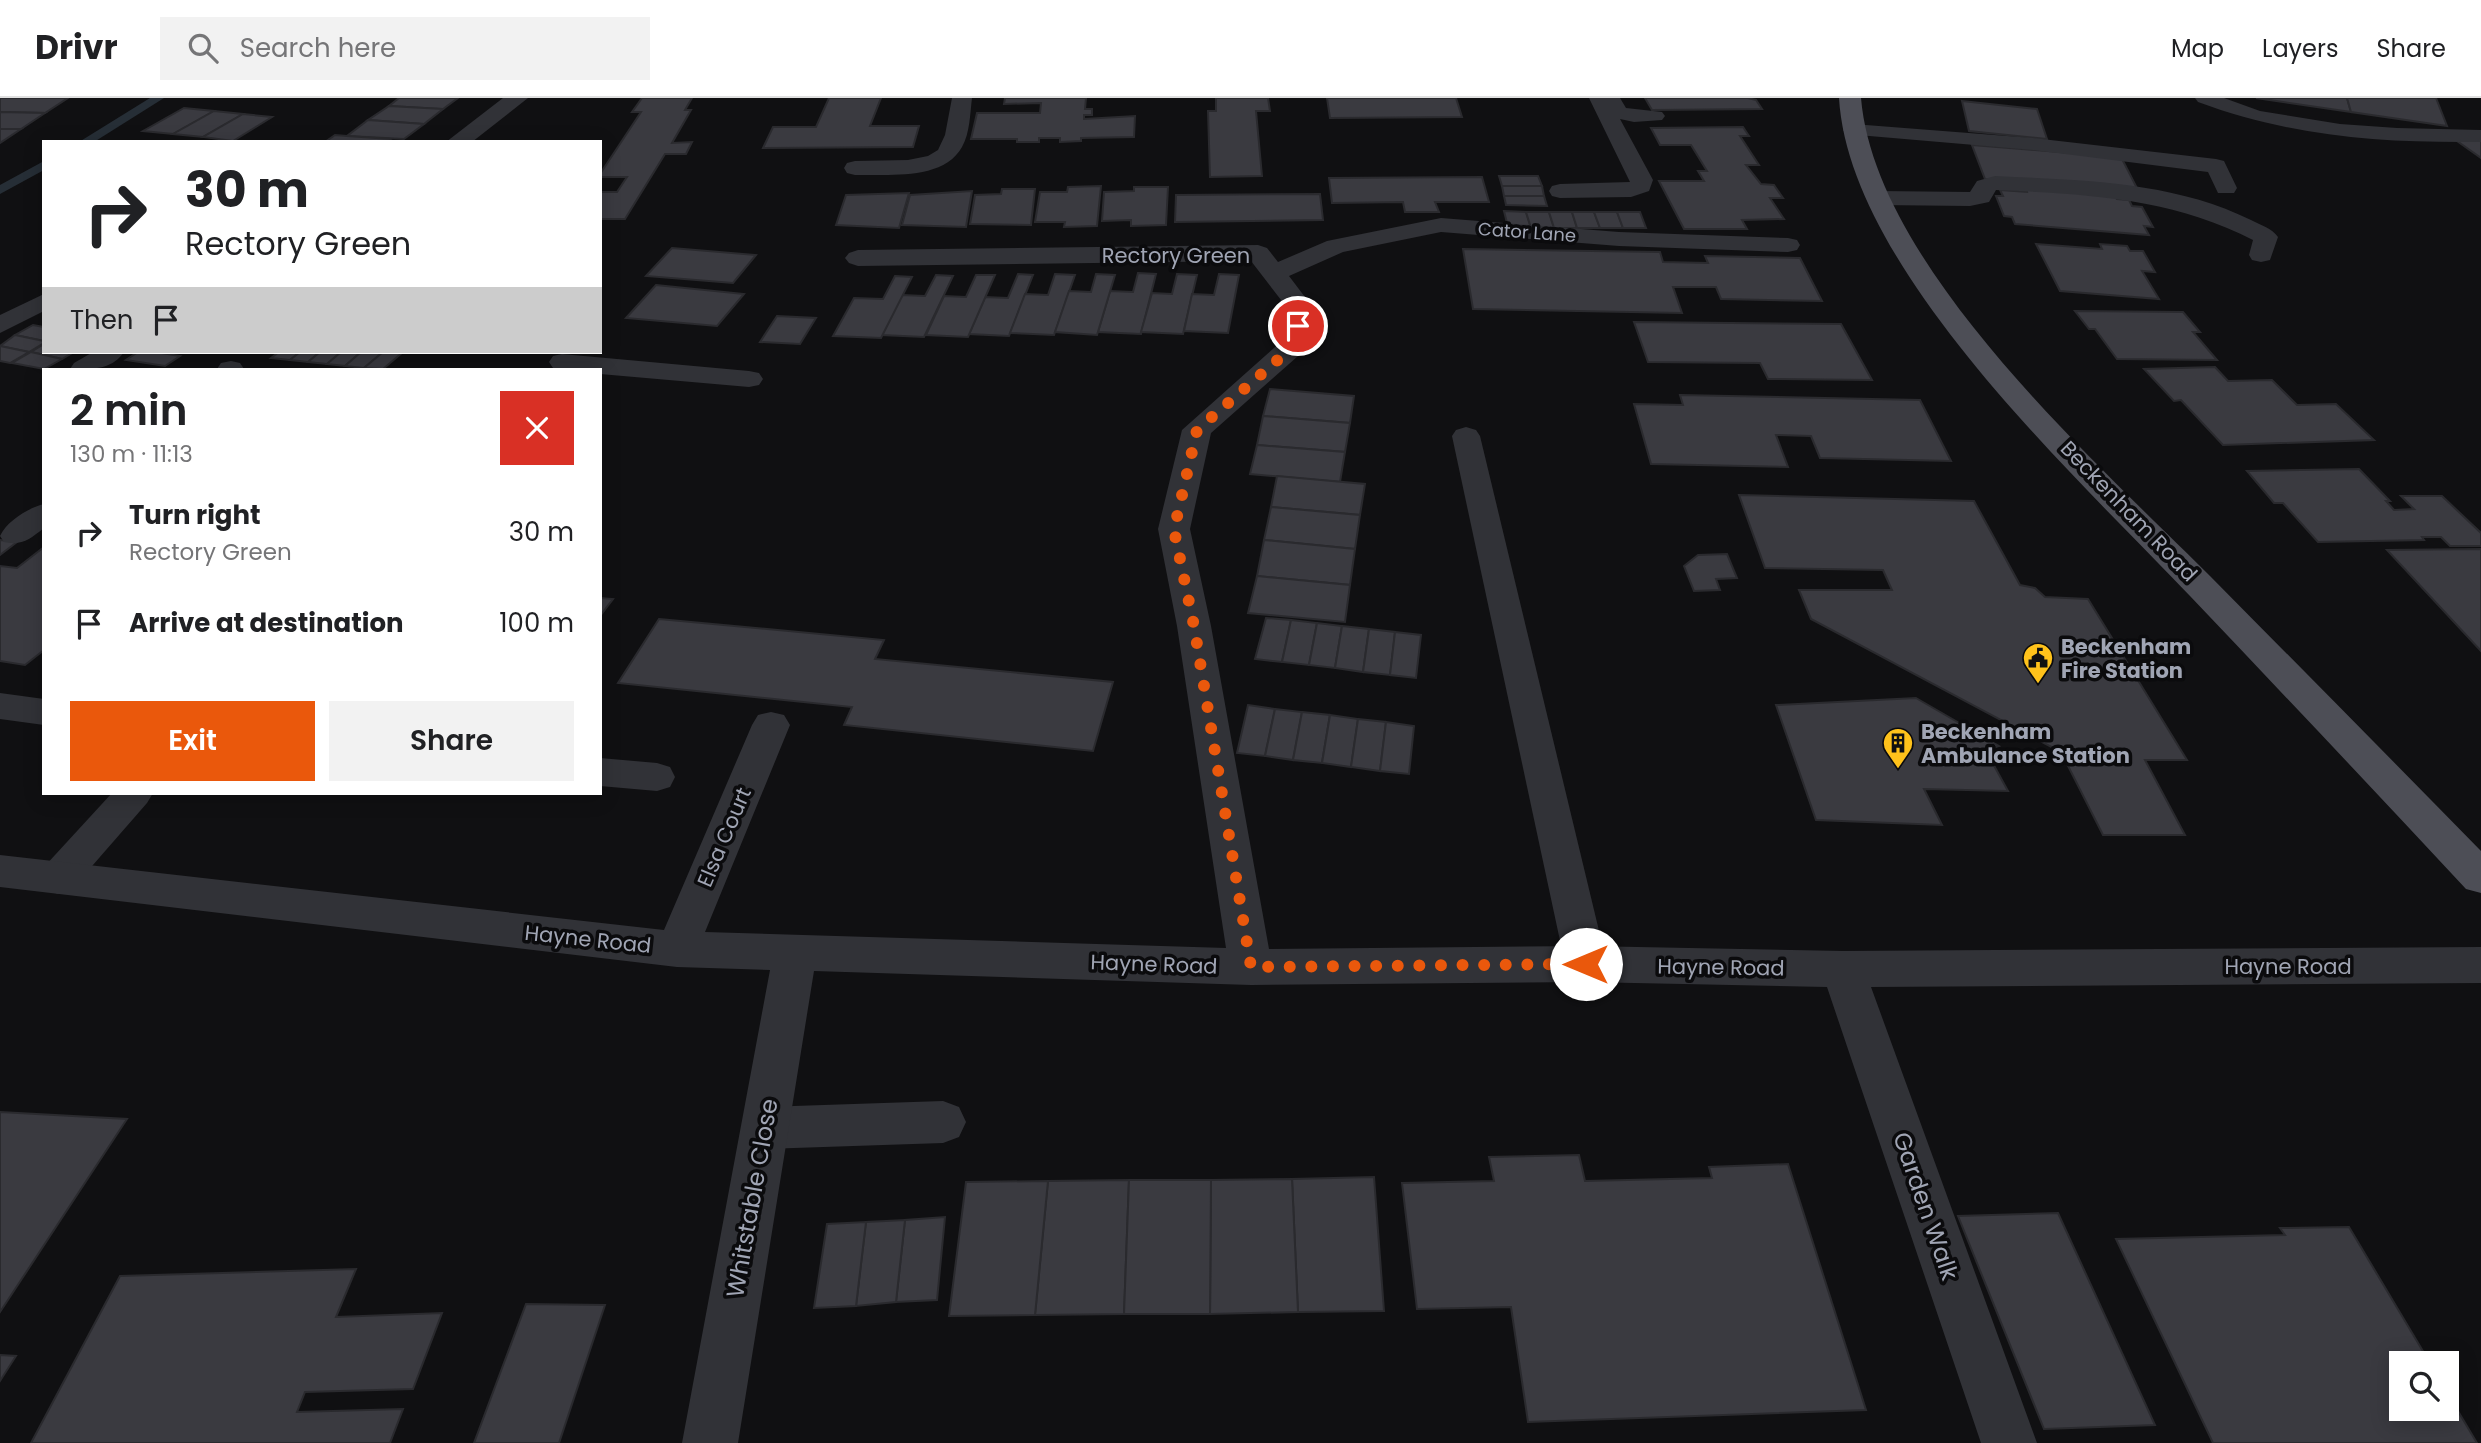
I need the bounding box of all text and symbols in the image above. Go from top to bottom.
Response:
search box [160,17,650,80]
text: Drivr [35,24,118,71]
icon: search [184,29,222,67]
text: Search here [240,30,396,66]
text: Map [2171,32,2224,65]
text: Layers [2262,32,2338,65]
text: Share [2376,32,2446,65]
text: 30 m [185,156,309,224]
icon: right [70,168,161,259]
street label: Cator Lane [1477,216,1577,248]
text: Rectory Green [185,221,411,266]
street label: Rectory Green [1102,241,1250,270]
pin [1268,296,1328,356]
icon: arrive [147,301,185,339]
text: Then [70,302,133,338]
icon: arrive [1279,307,1317,345]
text: 2 min [70,381,188,440]
button: close [500,391,574,465]
street label: Beckenham Road [2054,434,2204,588]
text: 130 m · 11:13 [70,438,193,470]
text: Turn right [129,497,261,533]
icon: right [70,514,108,552]
text: 30 m [509,514,574,550]
text: Rectory Green [129,536,292,568]
icon: arrive [70,605,108,643]
text: Arrive at destination [129,605,404,641]
text: 100 m [499,605,574,641]
place label: Beckenham Fire Station [2061,632,2191,685]
public building icon: Beckenham Fire Station [2021,641,2055,685]
button: Exit [70,701,315,781]
button: Share [329,701,574,781]
place label: Beckenham Ambulance Station [1921,717,2130,770]
building icon: Beckenham Ambulance Station [1881,726,1915,770]
street label: Elsa Court [690,783,758,891]
street label: Hayne Road [523,918,653,960]
position arrow [1549,927,1623,1001]
street label: Hayne Road [1090,947,1218,981]
street label: Hayne Road [1657,951,1785,983]
street label: Hayne Road [2224,952,2352,981]
street label: Whitstable Close [718,1096,786,1300]
street label: Garden Walk [1885,1128,1967,1285]
map controls [2389,1351,2459,1421]
button: search [2389,1351,2459,1421]

